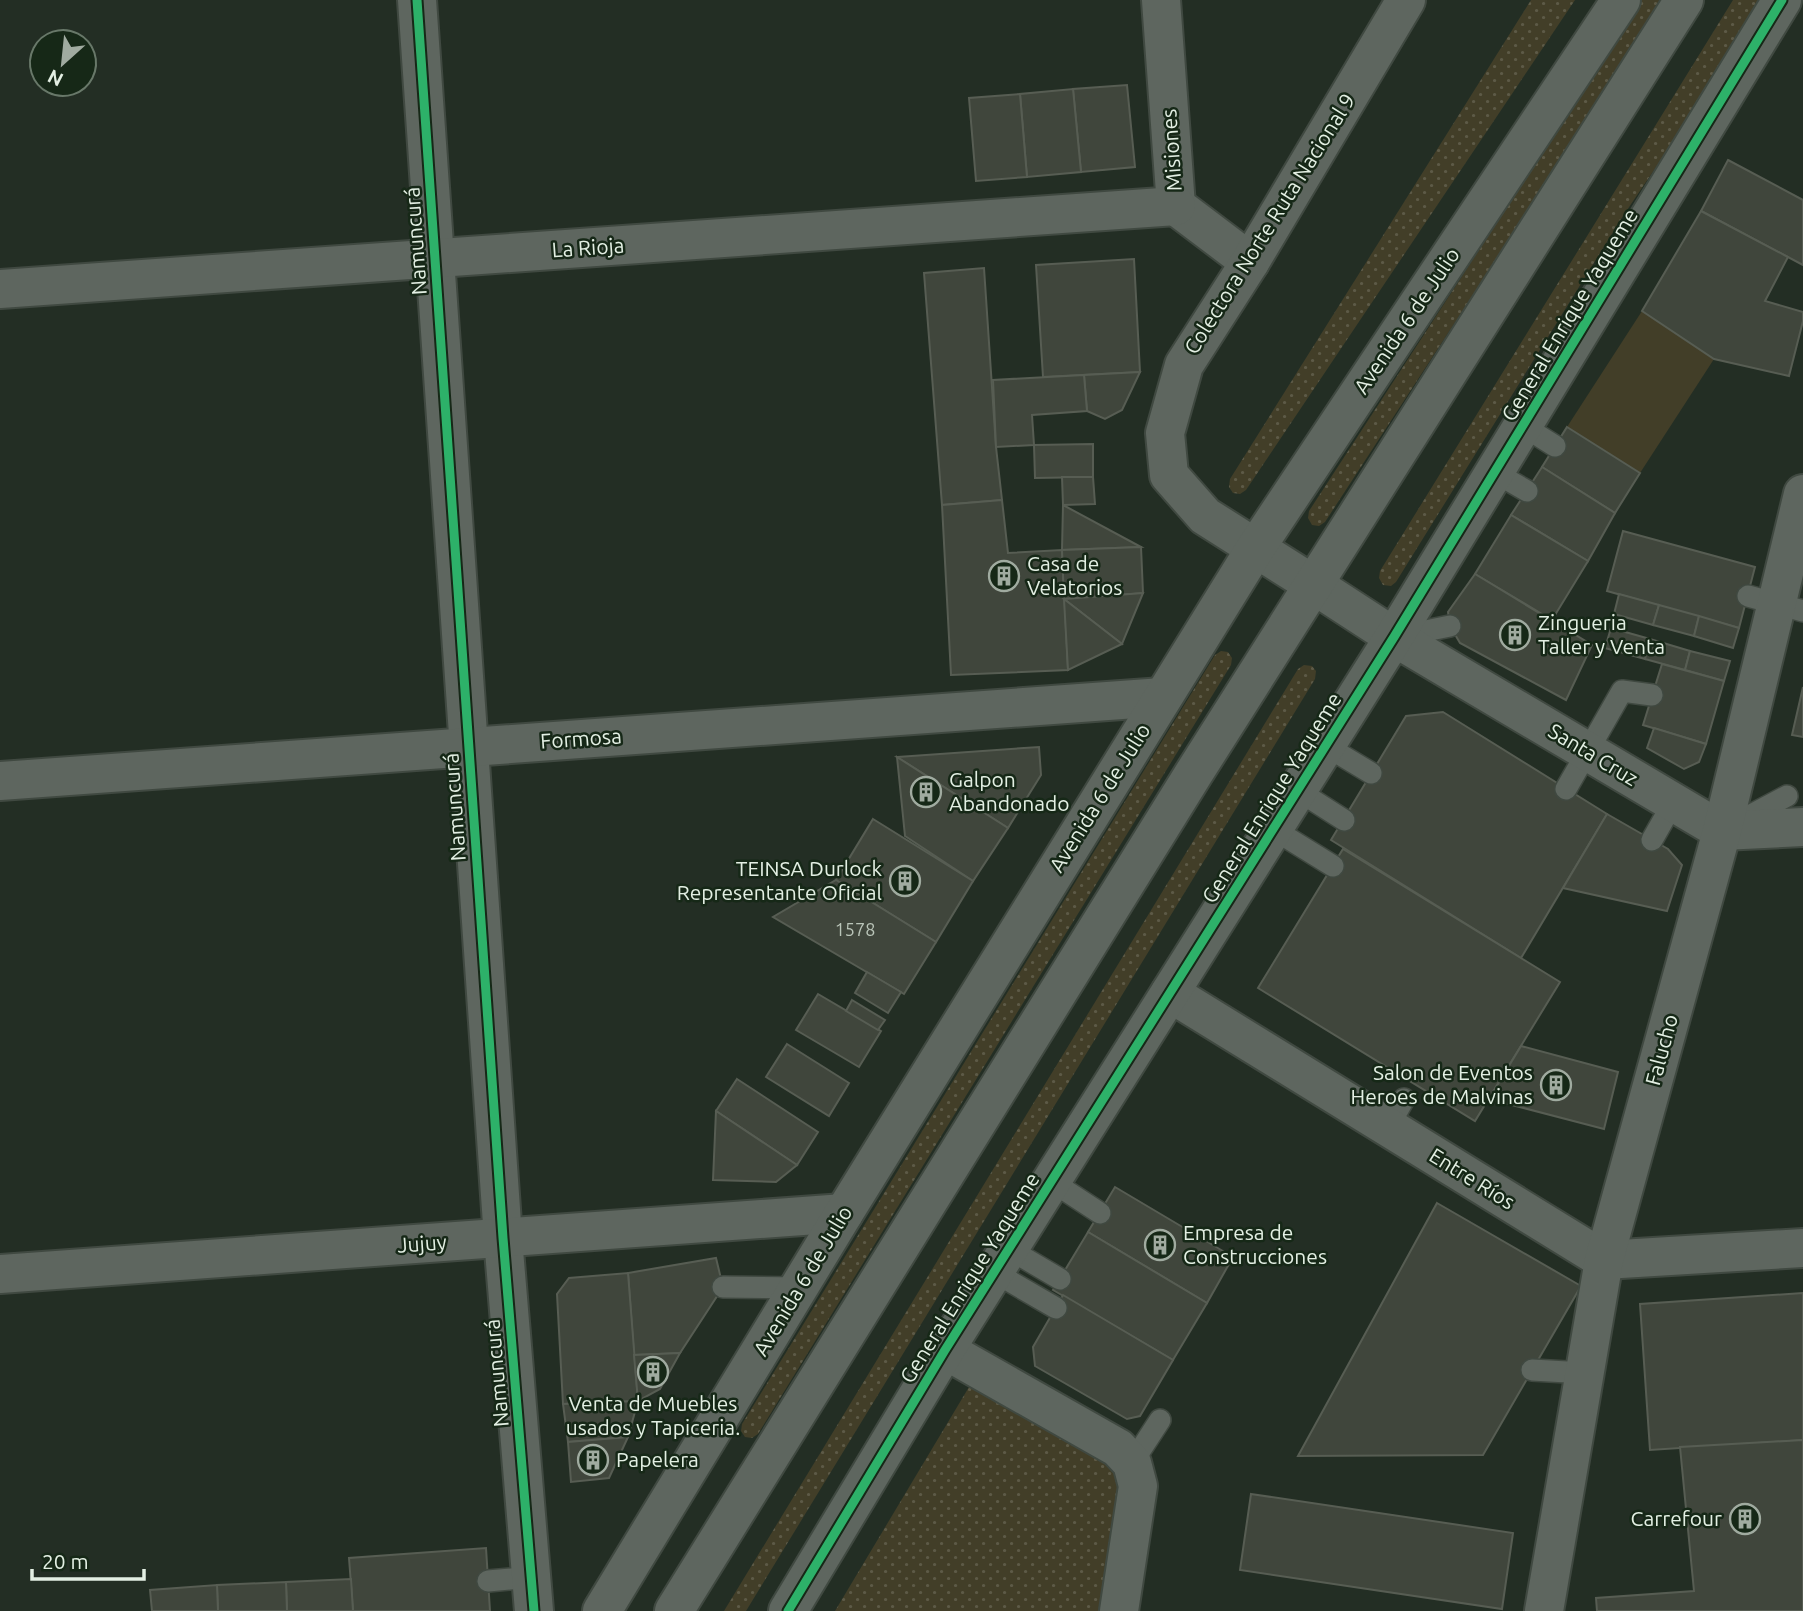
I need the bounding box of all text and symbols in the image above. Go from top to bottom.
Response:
north arrow [28,28,98,98]
text: N [44,65,67,91]
street label: Colectora Norte Ruta Nacional 9 [1179,89,1360,358]
street label: Misiones [1156,108,1186,192]
street label: Namuncurá [399,186,431,296]
street label: General Enrique Yaqueme [1496,204,1642,425]
street label: La Rioja [551,232,625,262]
street label: Avenida 6 de Julio [1348,243,1464,398]
place label: Casa de Velatorios [1027,551,1122,599]
building icon: Casa de Velatorios [987,559,1021,593]
place label: Zingueria Taller y Venta [1538,610,1665,658]
building icon: Zingueria Taller y Venta [1498,618,1532,652]
street label: General Enrique Yaqueme [1196,688,1346,907]
street label: Santa Cruz [1544,718,1643,790]
street label: Avenida 6 de Julio [1044,719,1155,876]
street label: Formosa [539,723,622,753]
street label: Namuncurá [438,752,470,862]
place label: Galpon Abandonado [949,767,1070,815]
building icon: Galpon Abandonado [909,775,943,809]
place label: TEINSA Durlock Representante Oficial [677,856,882,904]
building icon: TEINSA Durlock Representante Oficial [888,864,922,898]
house number: 1578 [835,919,875,939]
street label: Falucho [1640,1012,1682,1088]
place label: Salon de Eventos Heroes de Malvinas [1351,1060,1533,1108]
building icon: Salon de Eventos Heroes de Malvinas [1539,1068,1573,1102]
street label: Entre Ríos [1425,1143,1520,1214]
street label: General Enrique Yaqueme [894,1168,1044,1387]
street label: Avenida 6 de Julio [748,1201,856,1360]
place label: Empresa de Construcciones [1183,1220,1327,1268]
building icon: Empresa de Construcciones [1143,1228,1177,1262]
street label: Jujuy [396,1229,447,1257]
street label: Namuncurá [479,1318,513,1428]
building icon: Venta de Muebles usados y Tapiceria. [636,1355,670,1389]
place label: Venta de Muebles usados y Tapiceria. [566,1391,740,1439]
building icon: Papelera [576,1443,610,1477]
place label: Papelera [616,1447,699,1471]
building icon: Carrefour [1728,1502,1762,1536]
place label: Carrefour [1631,1506,1722,1530]
scale bar [32,1538,144,1582]
text: 20 m [42,1549,89,1573]

